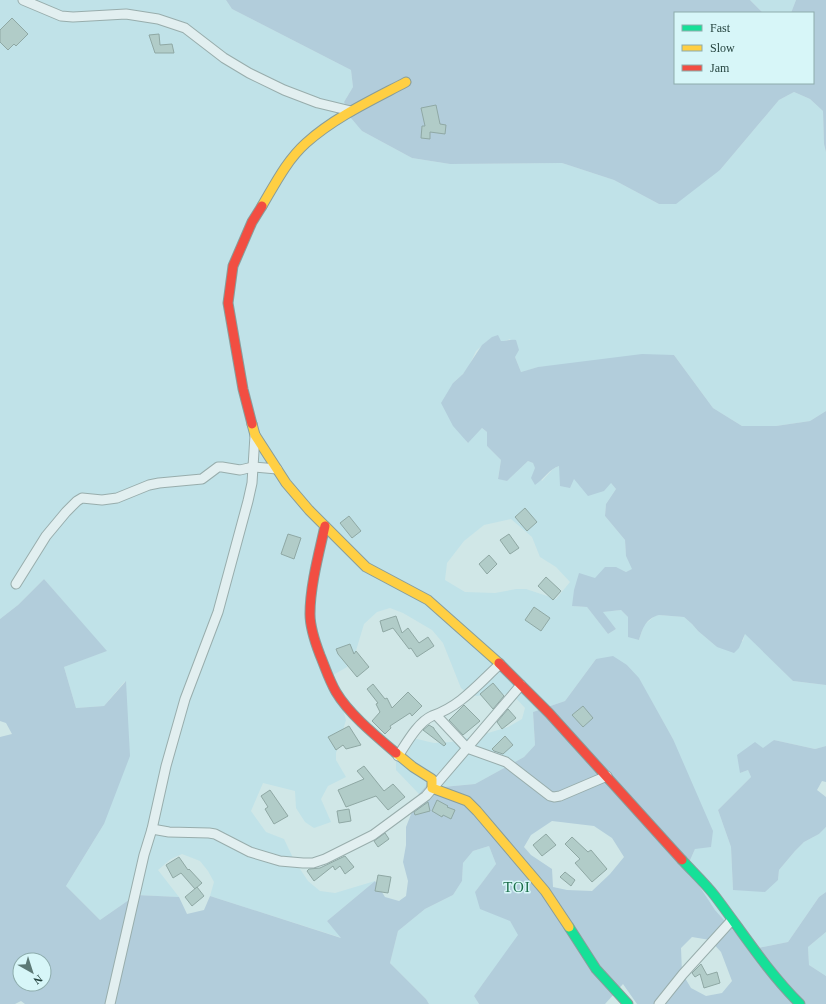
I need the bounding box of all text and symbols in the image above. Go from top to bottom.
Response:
legend [674,12,814,84]
text: Fast [710,21,731,35]
text: Slow [710,41,735,55]
text: Jam [710,61,730,75]
district label: TOI [503,879,531,895]
north arrow [12,952,52,992]
text: N [31,973,45,987]

